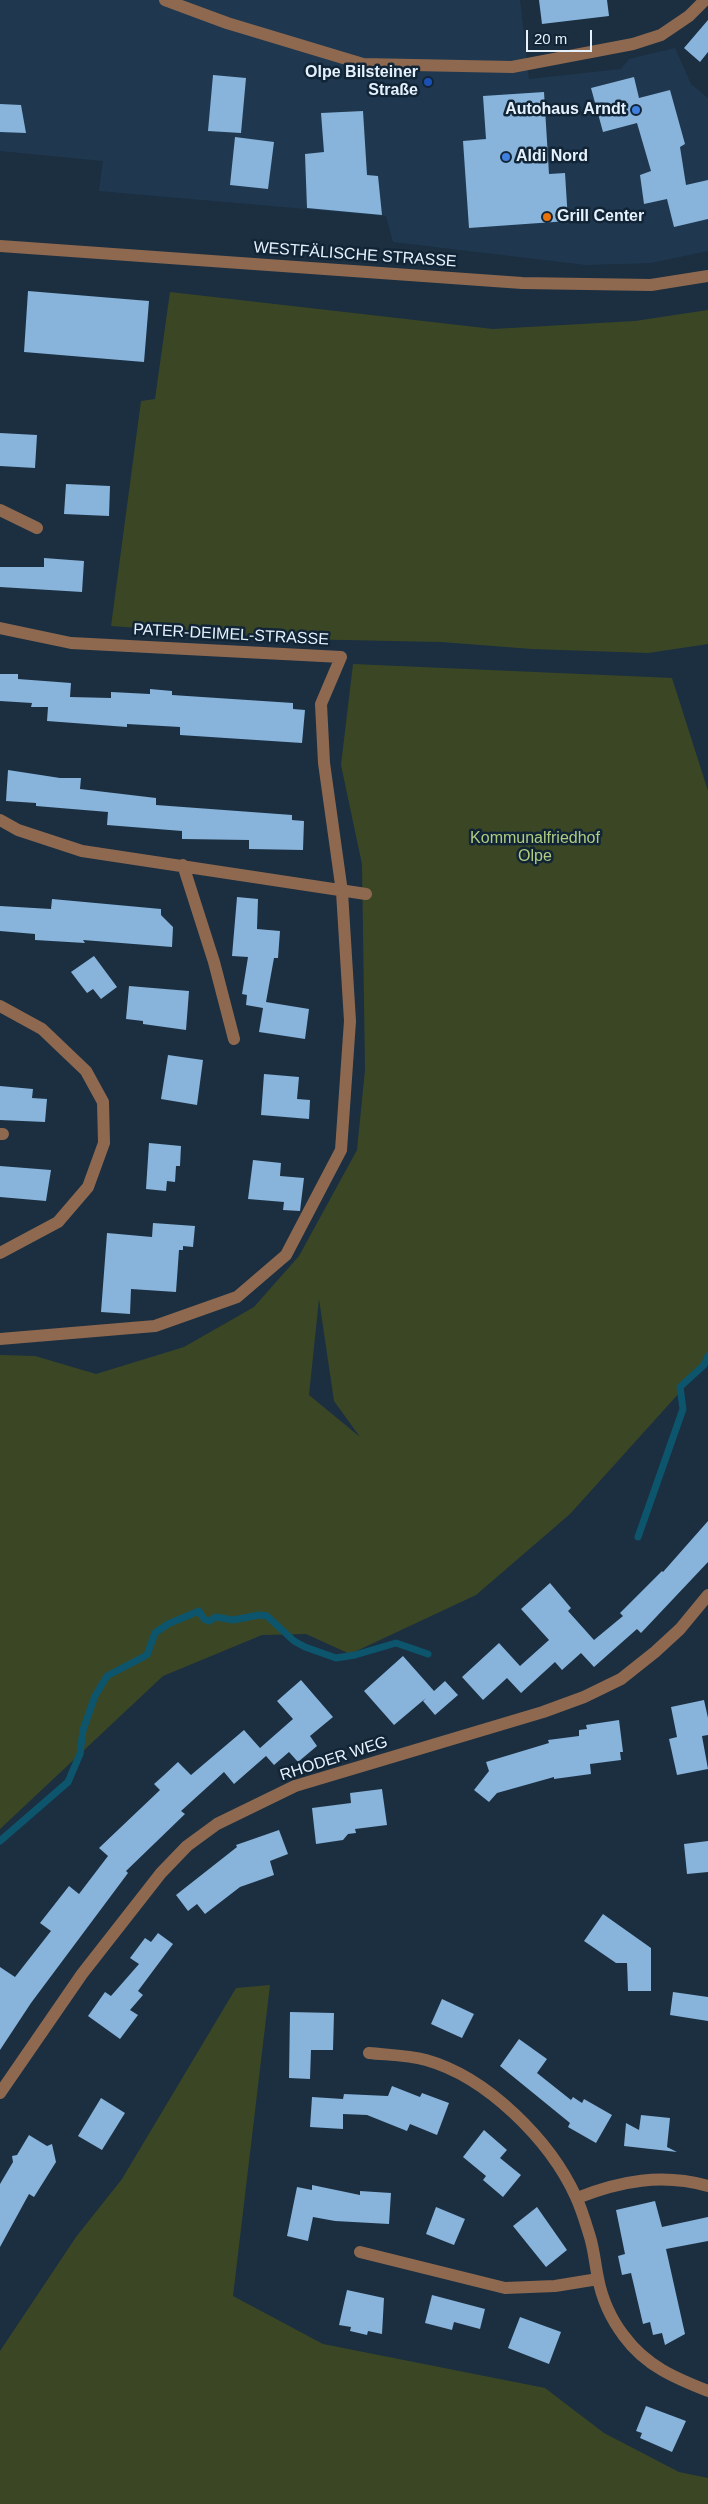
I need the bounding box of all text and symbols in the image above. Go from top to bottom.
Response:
scale bar [528,20,594,52]
text: 20 m [534,30,567,47]
place label: Olpe Bilsteiner Straße [305,63,418,101]
marker: Olpe Bilsteiner Straße [422,76,434,88]
place label: Autohaus Arndt [505,100,626,120]
marker: Autohaus Arndt [630,104,642,116]
place label: Aldi Nord [516,147,588,167]
marker: Aldi Nord [500,151,512,163]
place label: Grill Center [557,207,644,227]
marker: Grill Center [541,211,553,223]
street label: WESTFÄLISCHE STRASSE [253,238,457,272]
street label: PATER-DEIMEL-STRASSE [133,620,329,650]
park label: Kommunalfriedhof Olpe [470,829,600,867]
street label: RHODER WEG [278,1733,390,1785]

